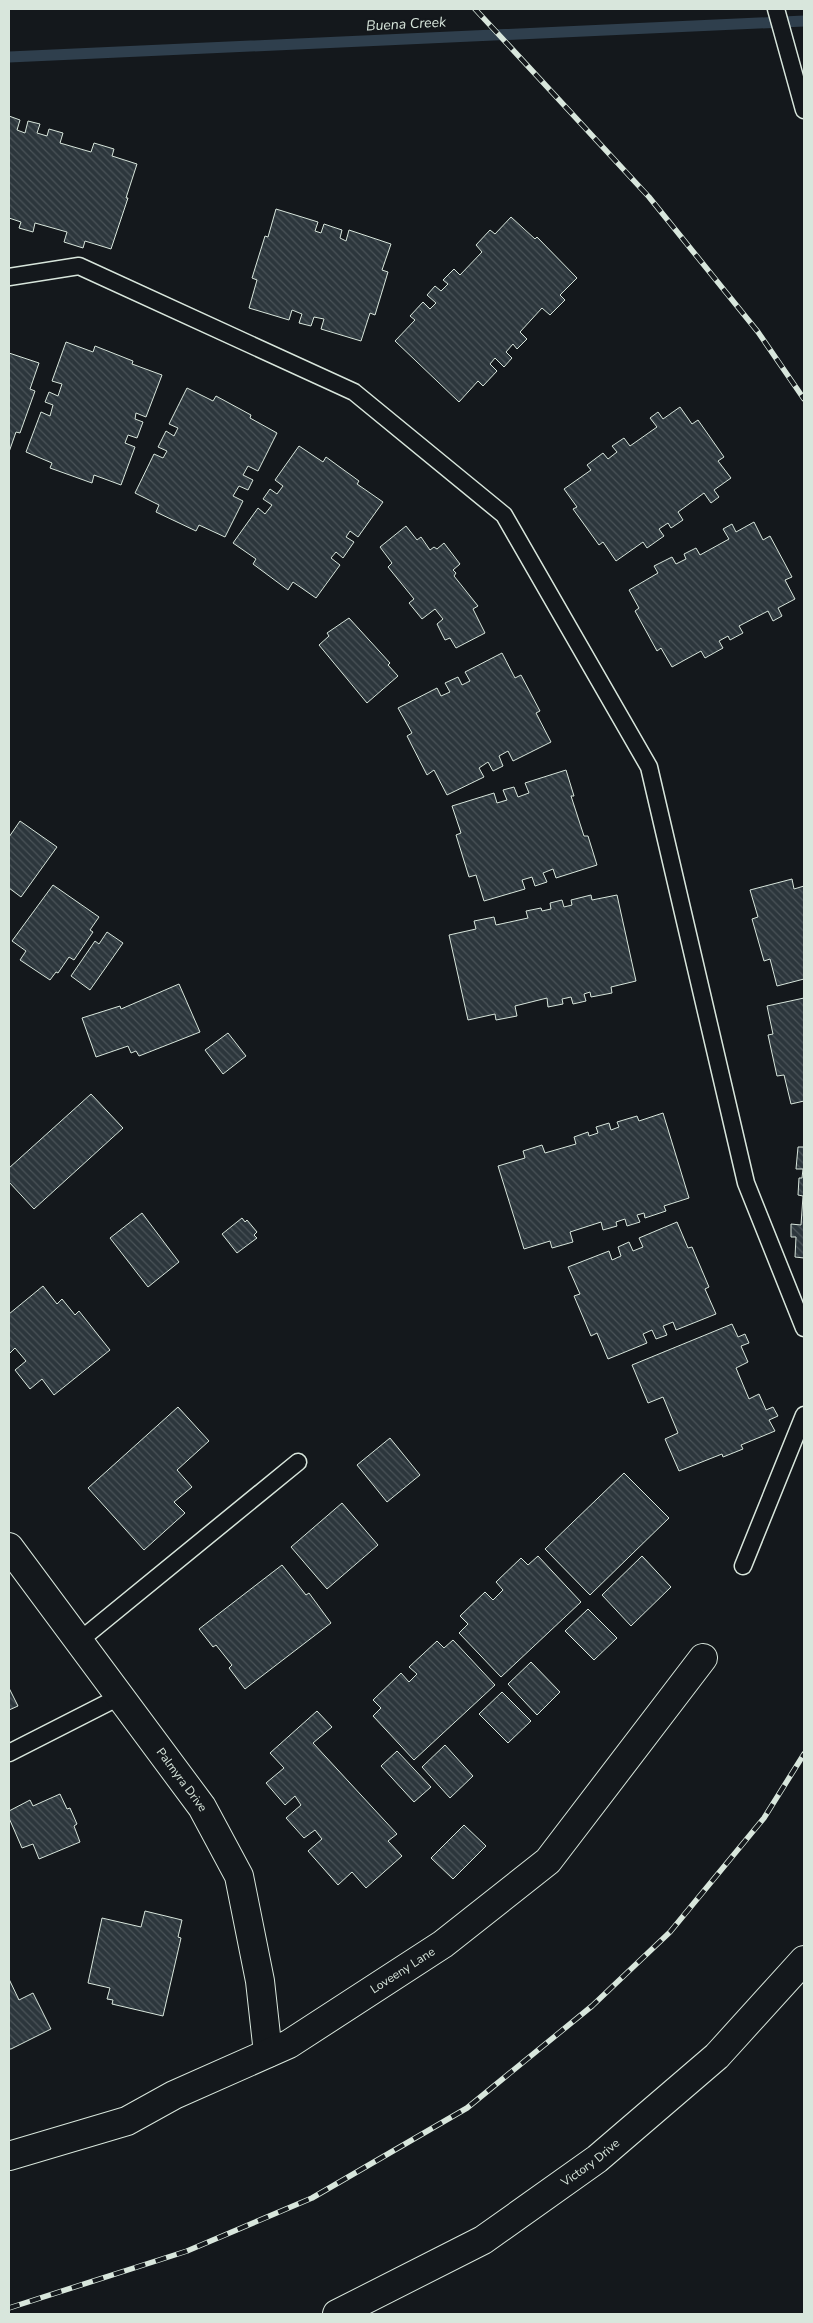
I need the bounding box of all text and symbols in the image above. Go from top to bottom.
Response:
water label: Buena Creek [366,12,447,36]
street label: Palmyra Drive [153,1745,211,1814]
street label: Loveeny Lane [367,1943,438,1997]
street label: Victory Drive [557,2135,623,2191]

